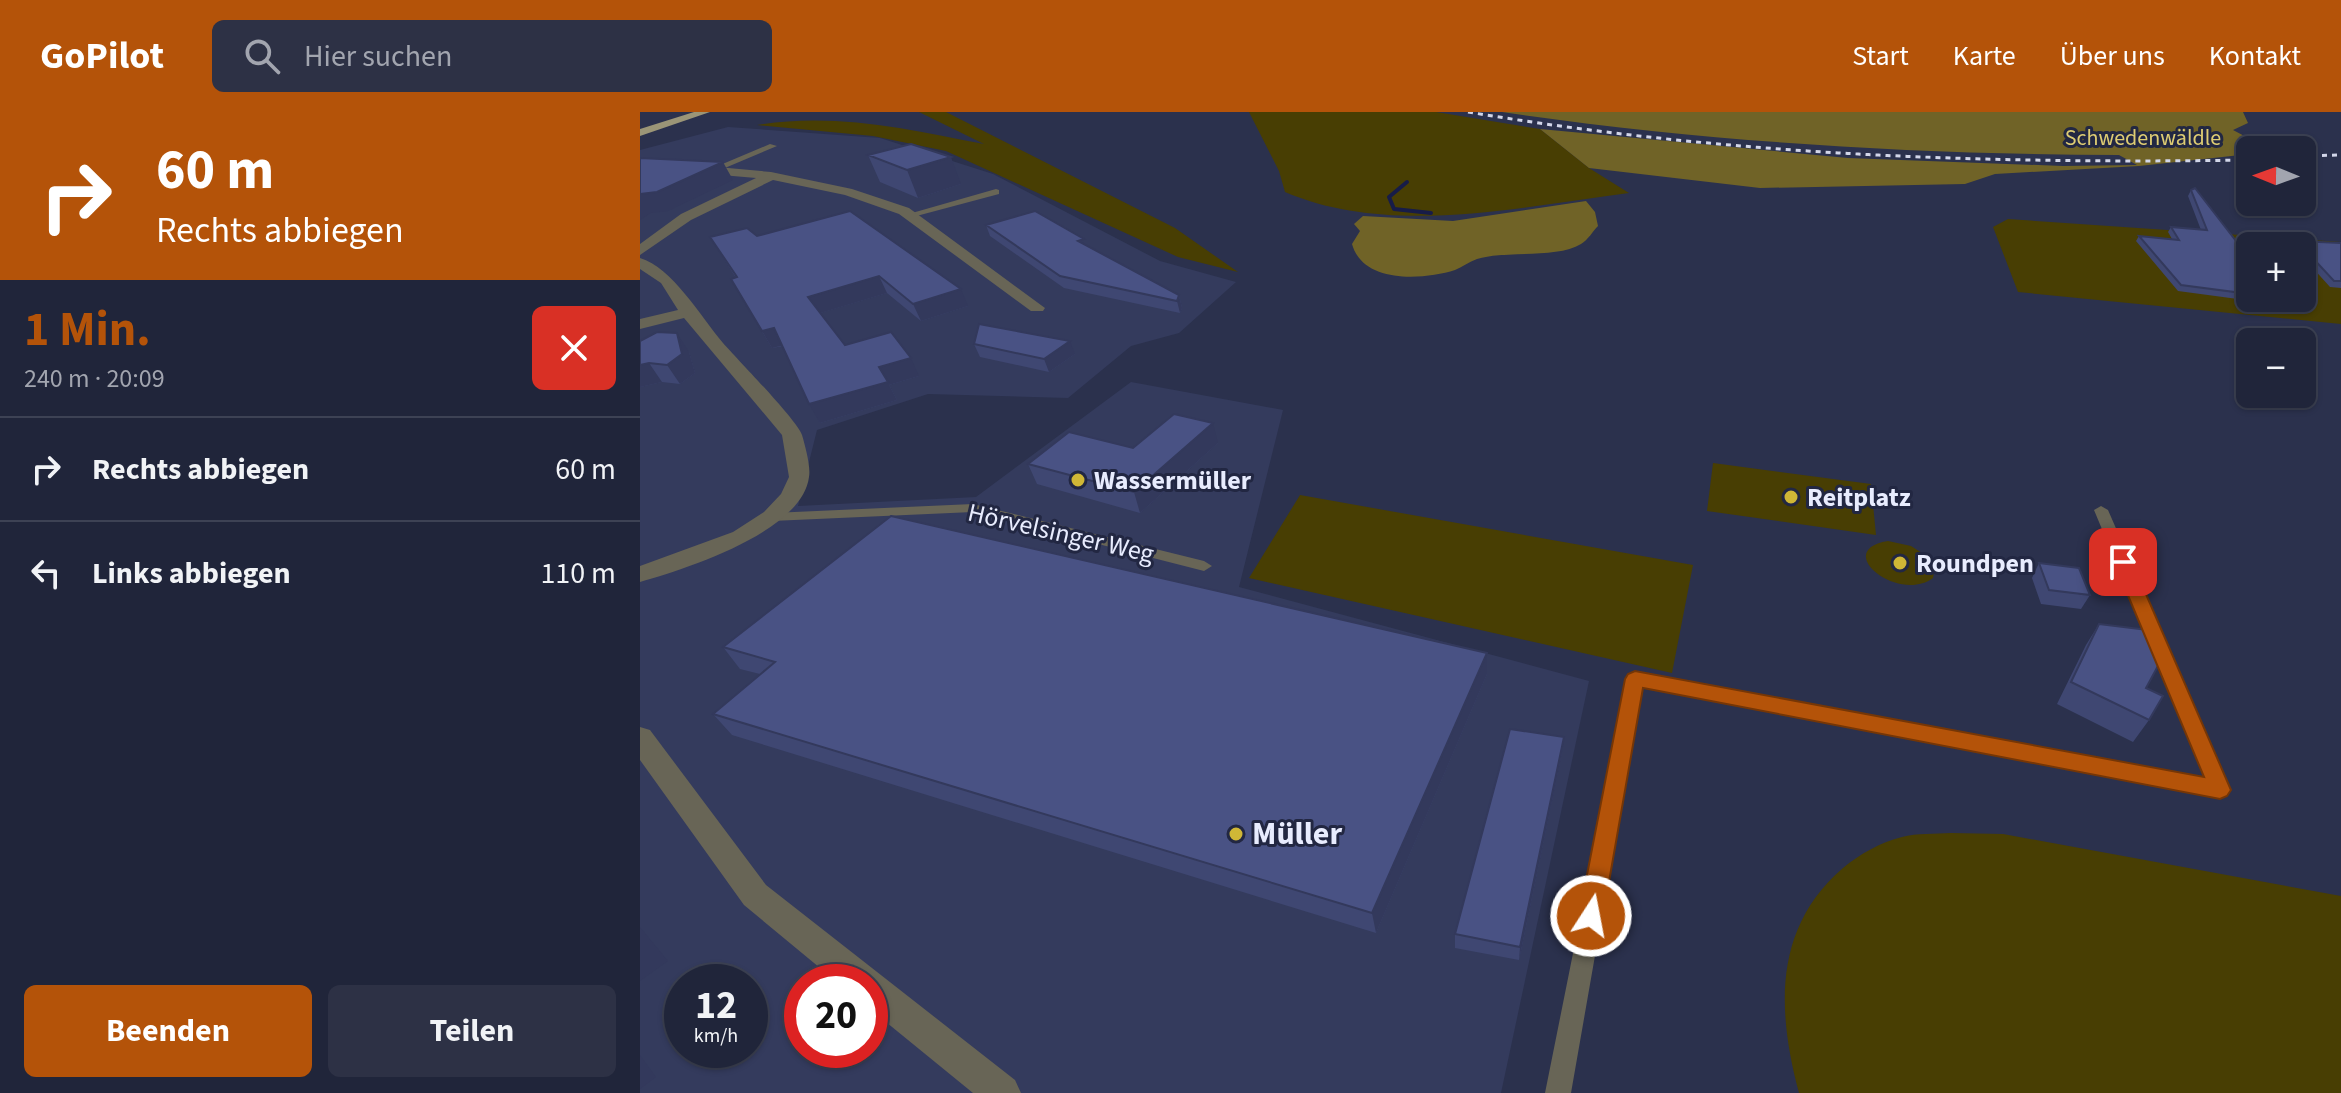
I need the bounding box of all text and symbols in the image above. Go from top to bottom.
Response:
search box [212,20,772,92]
text: GoPilot [40,29,164,83]
icon: search [240,34,284,78]
text: Hier suchen [304,35,452,78]
text: Start [1852,36,1909,76]
text: Karte [1953,36,2016,76]
text: Über uns [2060,36,2165,76]
text: Kontakt [2209,36,2301,76]
park label: Schwedenwäldle [2065,122,2221,154]
text: 60 m [156,131,274,210]
north arrow [2236,136,2316,216]
map controls [2236,136,2316,408]
icon: right [24,144,128,248]
text: Rechts abbiegen [156,205,404,256]
button: + [2236,232,2316,312]
text: 1 Min. [24,296,151,364]
button: close [532,306,616,390]
button: − [2236,328,2316,408]
text: 240 m · 20:09 [24,360,165,397]
icon: right [24,447,68,491]
text: Rechts abbiegen [92,448,309,491]
text: 60 m [555,448,616,491]
place label: Wassermüller [1094,462,1252,499]
marker: Wassermüller [1069,471,1087,489]
place label: Reitplatz [1807,479,1911,516]
marker: Reitplatz [1782,488,1800,506]
street label: Hörvelsinger Weg [964,494,1158,572]
pin [2089,528,2157,596]
icon: arrive [2101,540,2145,584]
place label: Roundpen [1916,545,2034,582]
icon: left [24,551,68,595]
text: Links abbiegen [92,552,291,595]
text: 110 m [540,552,616,595]
marker: Roundpen [1891,554,1909,572]
place label: Müller [1252,811,1342,857]
marker: Müller [1227,825,1245,843]
position arrow [1549,874,1633,958]
speed limit sign: 20 [784,964,888,1068]
text: 12 [695,977,737,1034]
button: Beenden [24,985,312,1077]
button: Teilen [328,985,616,1077]
text: km/h [694,1022,738,1050]

